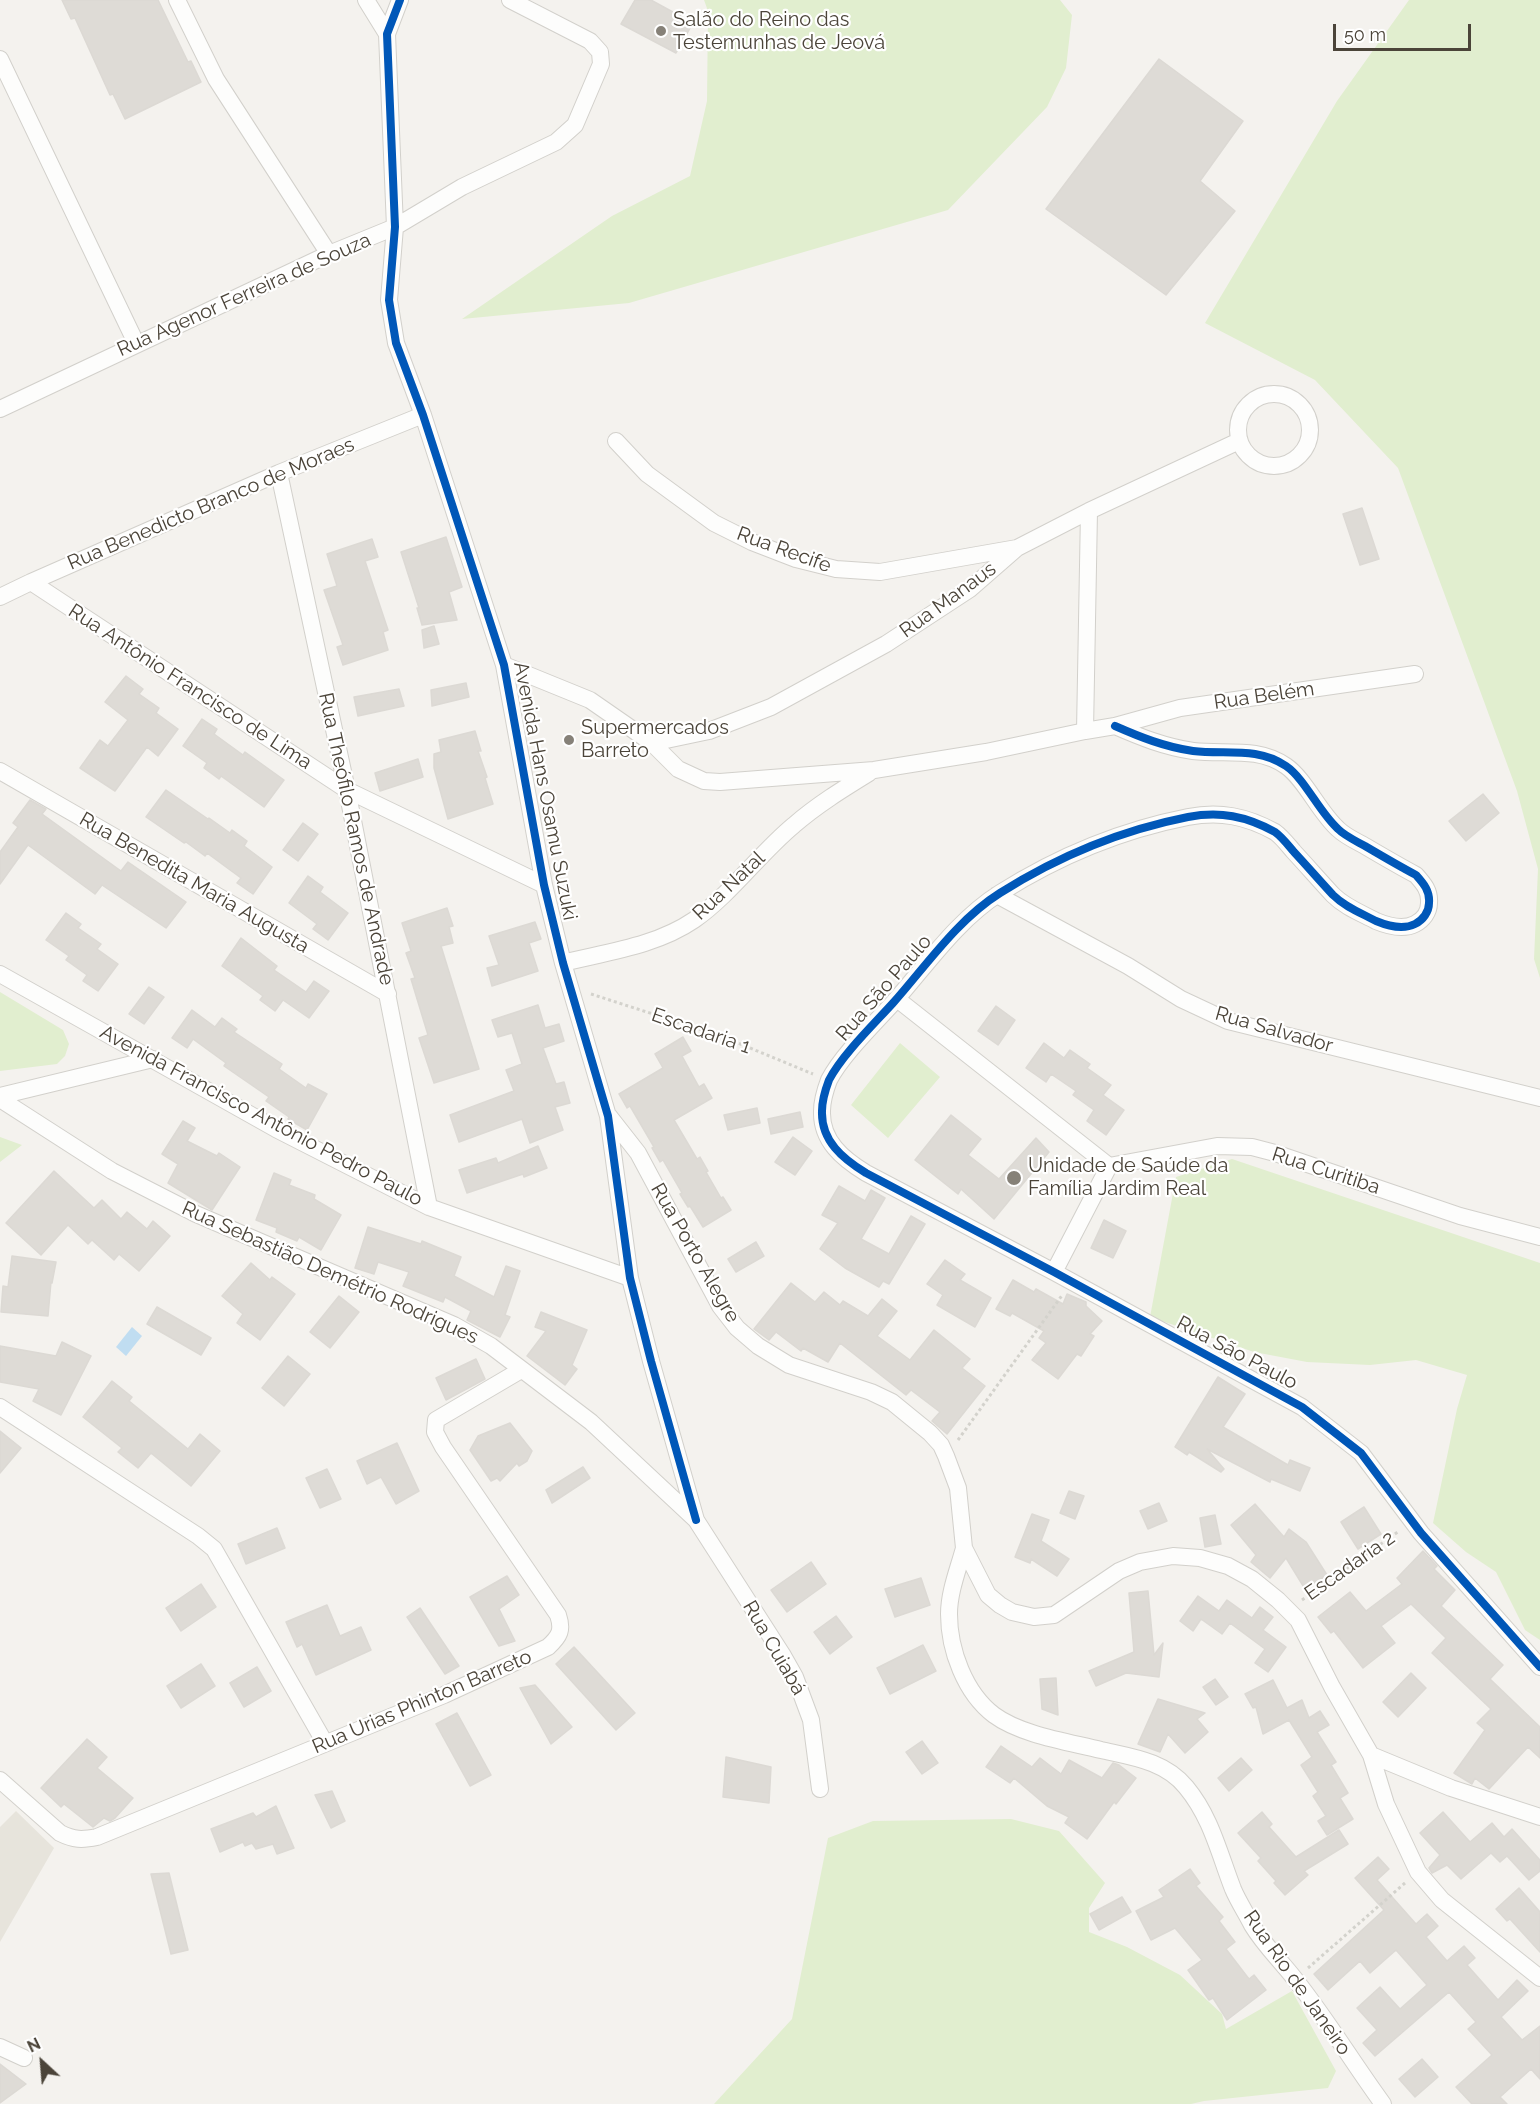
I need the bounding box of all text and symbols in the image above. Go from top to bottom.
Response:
place label: Salão do Reino das Testemunhas de Jeová [673,8,885,55]
scale bar [1336,12,1474,50]
marker: Salão do Reino das Testemunhas de Jeová [654,24,668,38]
text: 50 m [1344,24,1386,45]
street label: Rua Agenor Ferreira de Souza [113,228,375,362]
street label: Rua Benedicto Branco de Moraes [64,433,358,575]
street label: Rua Recife [734,522,834,578]
street label: Rua Manaus [895,557,1001,643]
street label: Rua Antônio Francisco de Lima [64,599,316,775]
street label: Avenida Hans Osamu Suzuki [508,660,582,922]
street label: Rua Belém [1212,677,1316,715]
street label: Rua Theófilo Ramos de Andrade [313,691,399,987]
place label: Supermercados Barreto [581,716,729,763]
marker: Supermercados Barreto [562,733,576,747]
street label: Rua Benedita Maria Augusta [75,807,313,959]
street label: Rua Natal [688,847,770,925]
street label: Rua São Paulo [831,930,937,1046]
street label: Rua Salvador [1212,1002,1336,1058]
street label: Escadaria 1 [648,1003,754,1059]
street label: Avenida Francisco Antônio Pedro Paulo [96,1020,426,1212]
street label: Rua Curitiba [1269,1142,1383,1200]
place label: Unidade de Saúde da Família Jardim Real [1028,1154,1228,1201]
marker: Unidade de Saúde da Família Jardim Real [1005,1169,1023,1187]
street label: Rua Porto Alegre [645,1179,745,1327]
street label: Rua Sebastião Demétrio Rodrigues [178,1197,482,1349]
street label: Rua São Paulo [1173,1311,1301,1395]
street label: Escadaria 2 [1300,1526,1400,1606]
street label: Rua Cuiabá [737,1597,811,1699]
street label: Rua Urias Phinton Barreto [309,1645,535,1759]
street label: Rua Rio de Janeiro [1238,1906,1356,2060]
north arrow [12,2032,72,2092]
text: N [24,2034,44,2057]

